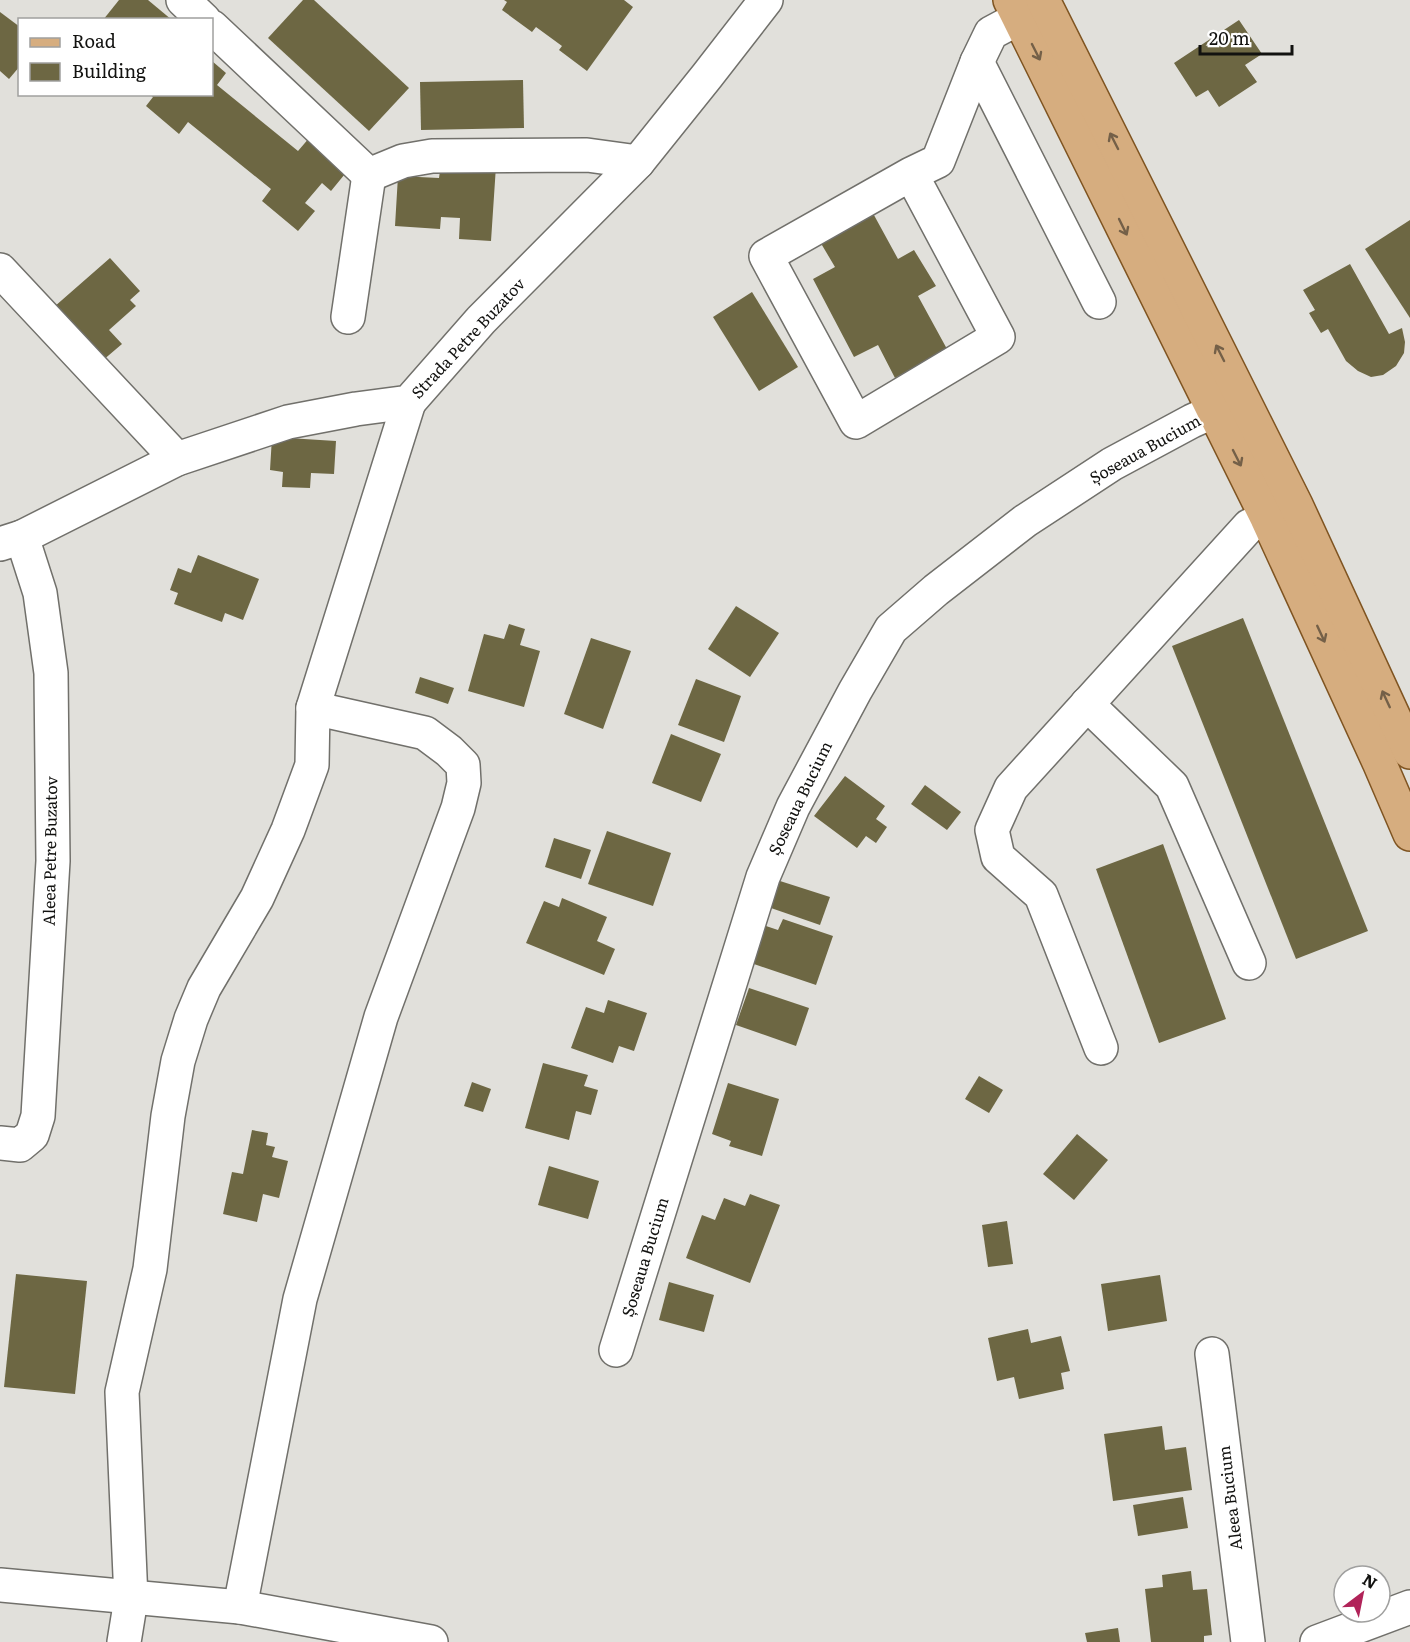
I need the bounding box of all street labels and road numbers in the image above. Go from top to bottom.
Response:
street label: Strada Petre Buzatov [405,271,530,403]
street label: Șoseaua Bucium [1084,407,1205,489]
street label: Șoseaua Bucium [761,736,837,859]
street label: Aleea Petre Buzatov [36,775,62,926]
street label: Șoseaua Bucium [614,1193,674,1320]
street label: Aleea Bucium [1211,1444,1247,1552]

